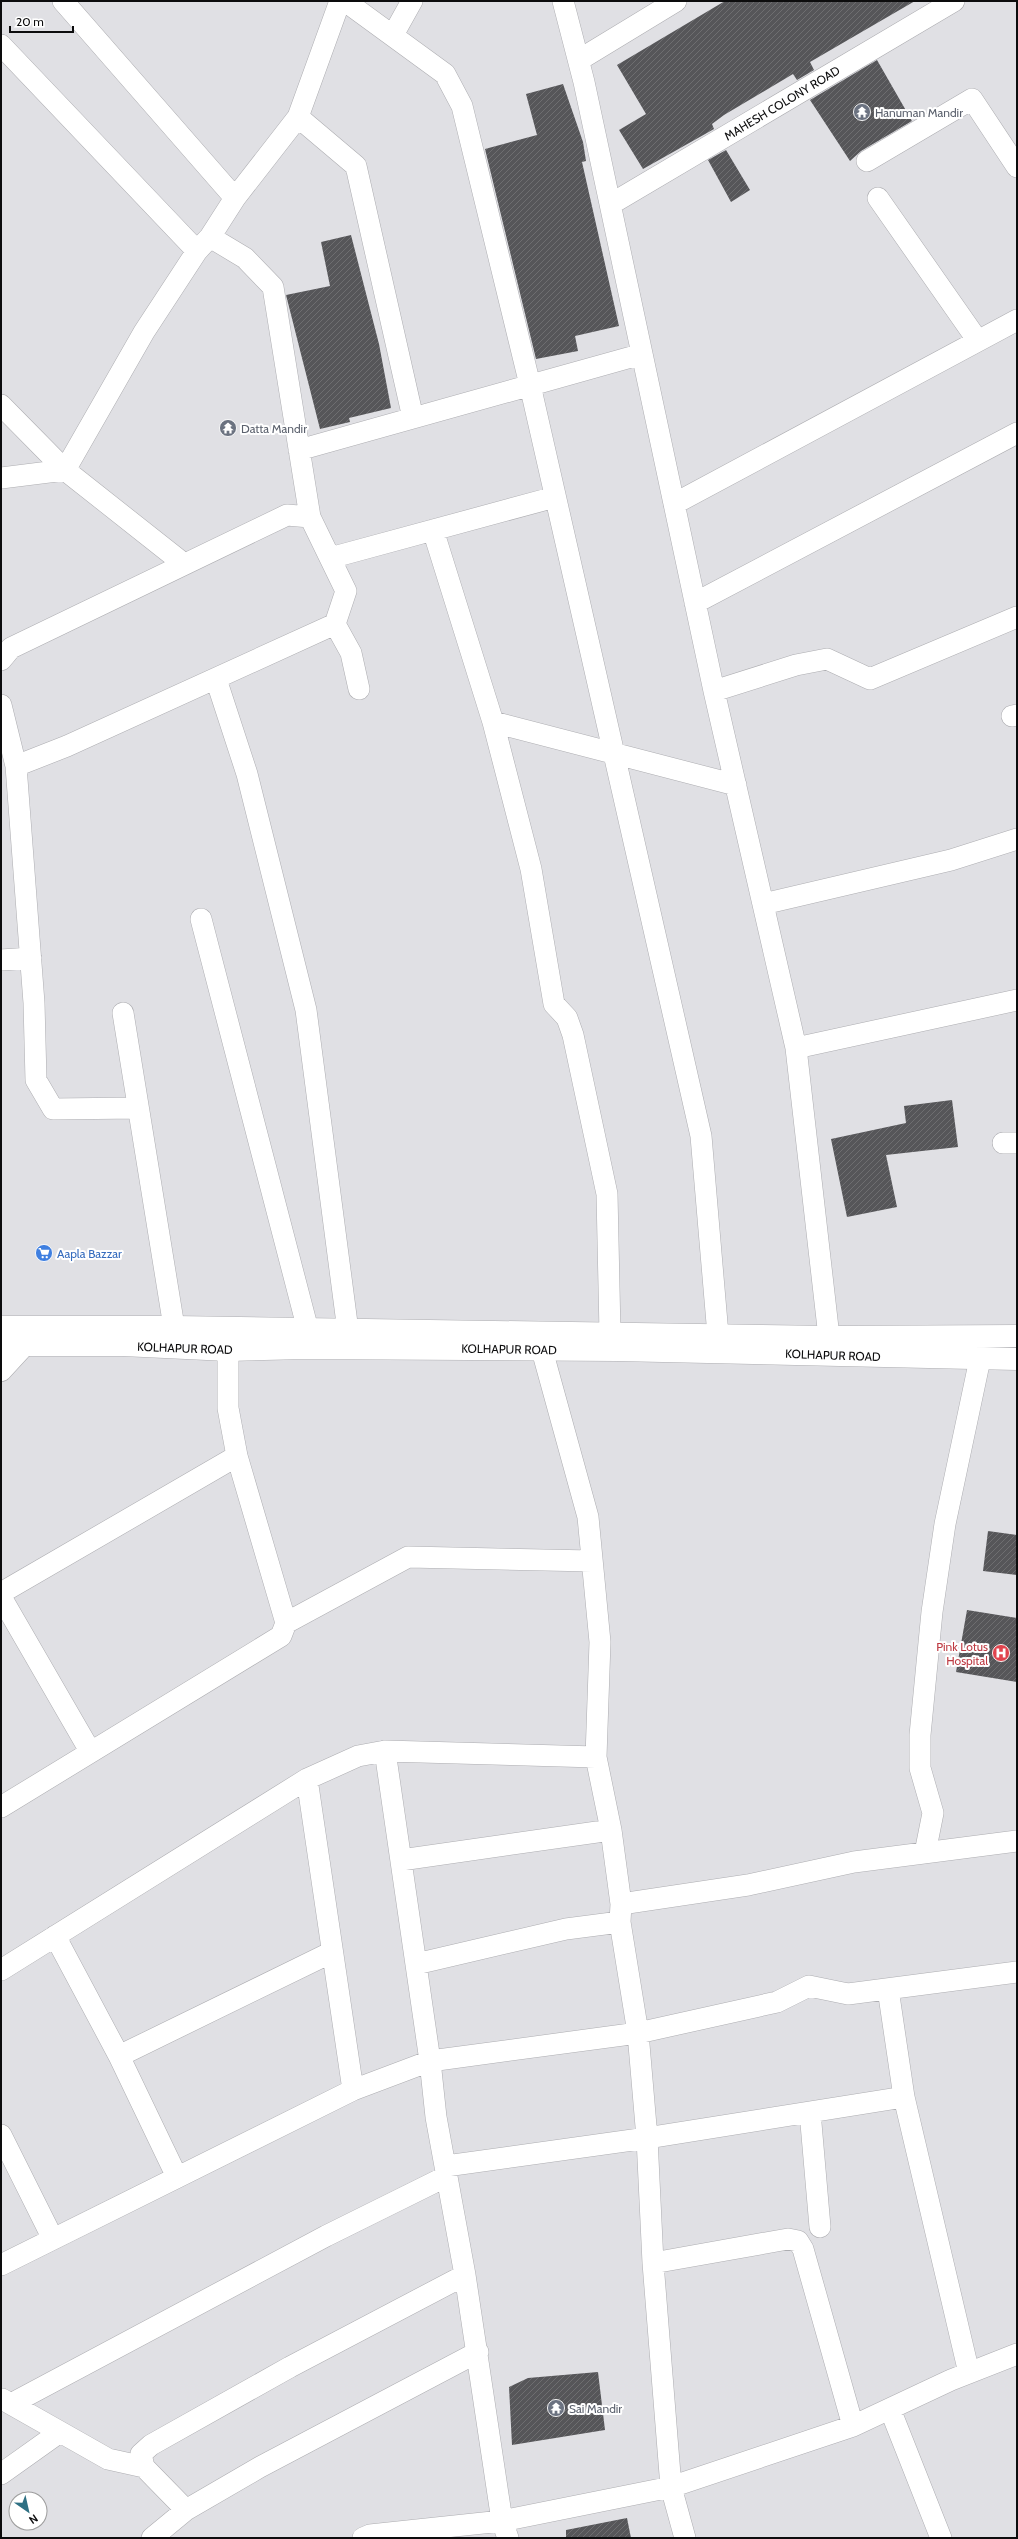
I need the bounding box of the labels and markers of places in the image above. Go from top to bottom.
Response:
temple icon: Hanuman Mandir [852,102,872,122]
place label: Hanuman Mandir [875,105,963,120]
temple icon: Datta Mandir [218,418,238,438]
place label: Datta Mandir [241,421,307,436]
supermarket icon: Aapla Bazzar [34,1243,54,1263]
place label: Aapla Bazzar [57,1246,122,1261]
place label: Pink Lotus Hospital [936,1639,988,1668]
hospital icon: Pink Lotus Hospital [991,1643,1011,1663]
temple icon: Sai Mandir [546,2398,566,2418]
place label: Sai Mandir [569,2401,622,2416]

